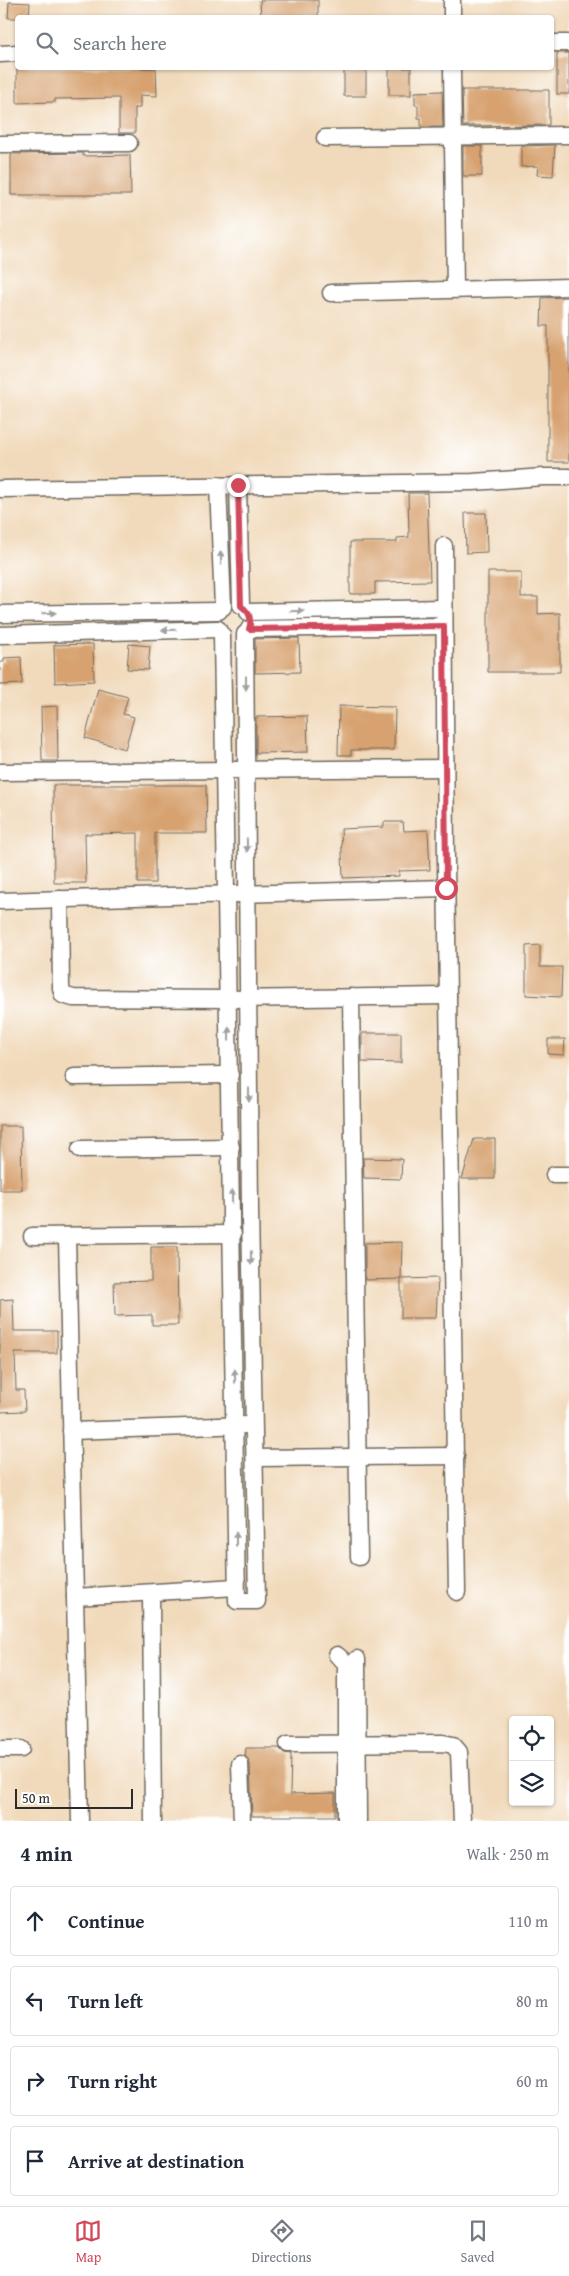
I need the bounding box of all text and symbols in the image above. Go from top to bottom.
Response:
search box [15,15,554,70]
icon: search [33,29,61,57]
text: Search here [73,29,167,57]
route end [227,474,250,497]
one-way arrow [216,550,224,566]
one-way arrow [289,607,305,615]
one-way arrow [41,609,57,617]
one-way arrow [161,626,177,634]
one-way arrow [242,675,250,691]
one-way arrow [243,837,251,853]
route start [435,877,458,900]
one-way arrow [225,1025,233,1041]
one-way arrow [245,1087,253,1103]
one-way arrow [228,1188,236,1204]
one-way arrow [247,1250,255,1266]
one-way arrow [231,1368,239,1384]
one-way arrow [232,1530,240,1546]
map controls [509,1716,554,1806]
button: locate [509,1716,554,1761]
button: layers [509,1761,554,1806]
scale bar [15,1786,132,1809]
text: 50 m [22,1788,50,1808]
text: 4 min [20,1838,72,1869]
text: Walk · 250 m [466,1842,549,1866]
icon: ahead [21,1907,49,1935]
text: Continue [68,1907,145,1935]
text: 110 m [508,1909,548,1933]
icon: left [21,1987,49,2015]
text: Turn left [68,1987,143,2015]
text: 80 m [516,1989,548,2013]
icon: right [21,2067,49,2095]
text: Turn right [68,2067,157,2095]
text: 60 m [516,2069,548,2093]
icon: arrive [21,2147,49,2175]
text: Arrive at destination [68,2147,244,2175]
tab: Map [74,2217,102,2267]
tab: Directions [251,2217,312,2267]
tab: Saved [461,2217,495,2267]

